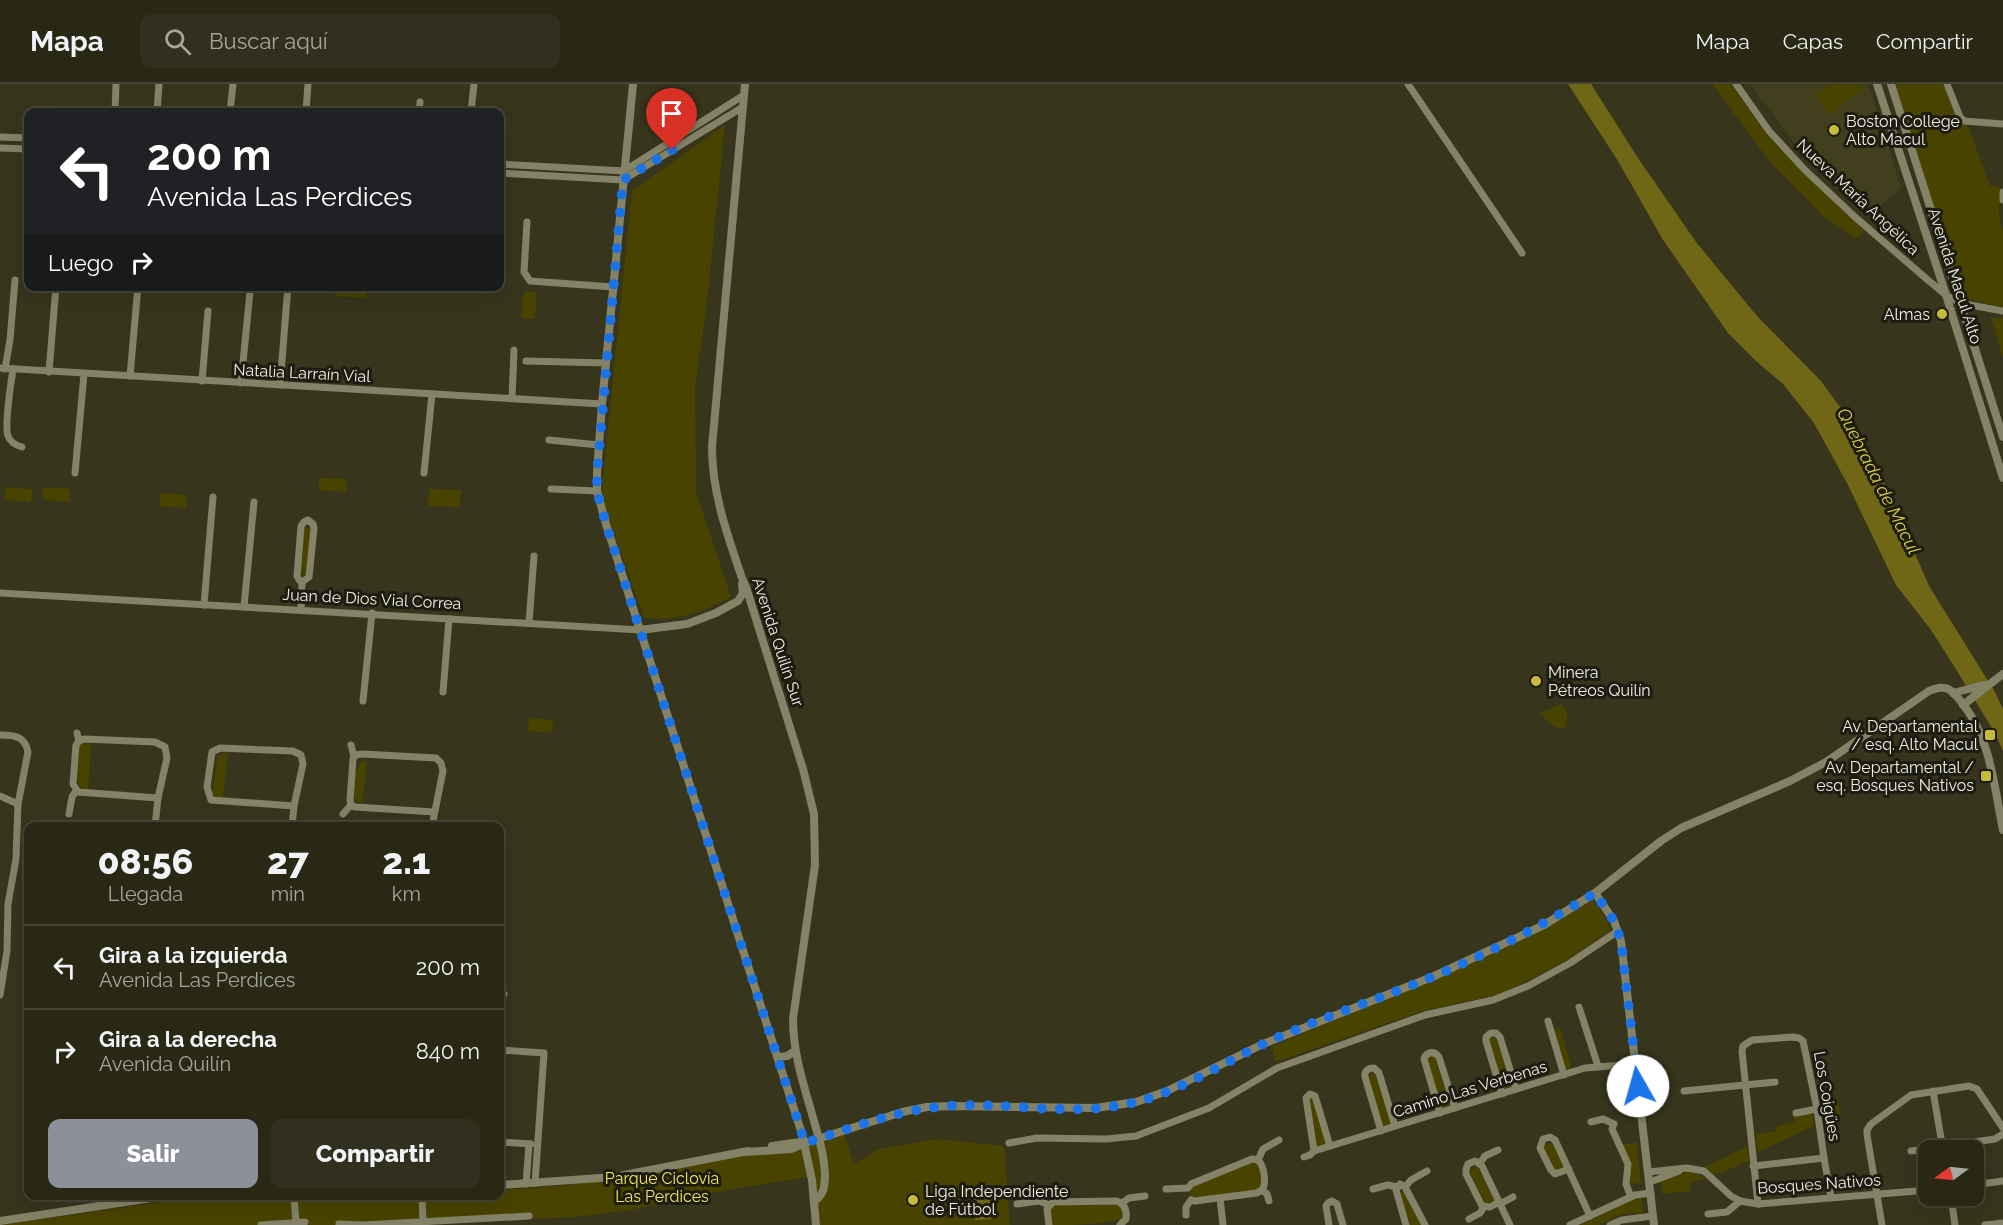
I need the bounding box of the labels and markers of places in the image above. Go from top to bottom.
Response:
pin [646,88,697,150]
place label: Boston College Alto Macul [1846,112,1960,149]
marker: Boston College Alto Macul [1827,123,1841,137]
place label: Almas [1884,305,1930,324]
marker: Almas [1935,307,1949,321]
place label: Minera Pétreos Quilín [1548,663,1651,700]
marker: Minera Pétreos Quilín [1529,674,1543,688]
place label: Av. Departamental / esq. Alto Macul [1842,717,1979,754]
marker: Av. Departamental / esq. Alto Macul [1983,728,1997,742]
place label: Av. Departamental / esq. Bosques Nativos [1816,758,1974,795]
marker: Av. Departamental / esq. Bosques Nativos [1979,769,1993,783]
place label: Liga Independiente de Fútbol [925,1182,1068,1219]
marker: Liga Independiente de Fútbol [906,1193,920,1207]

